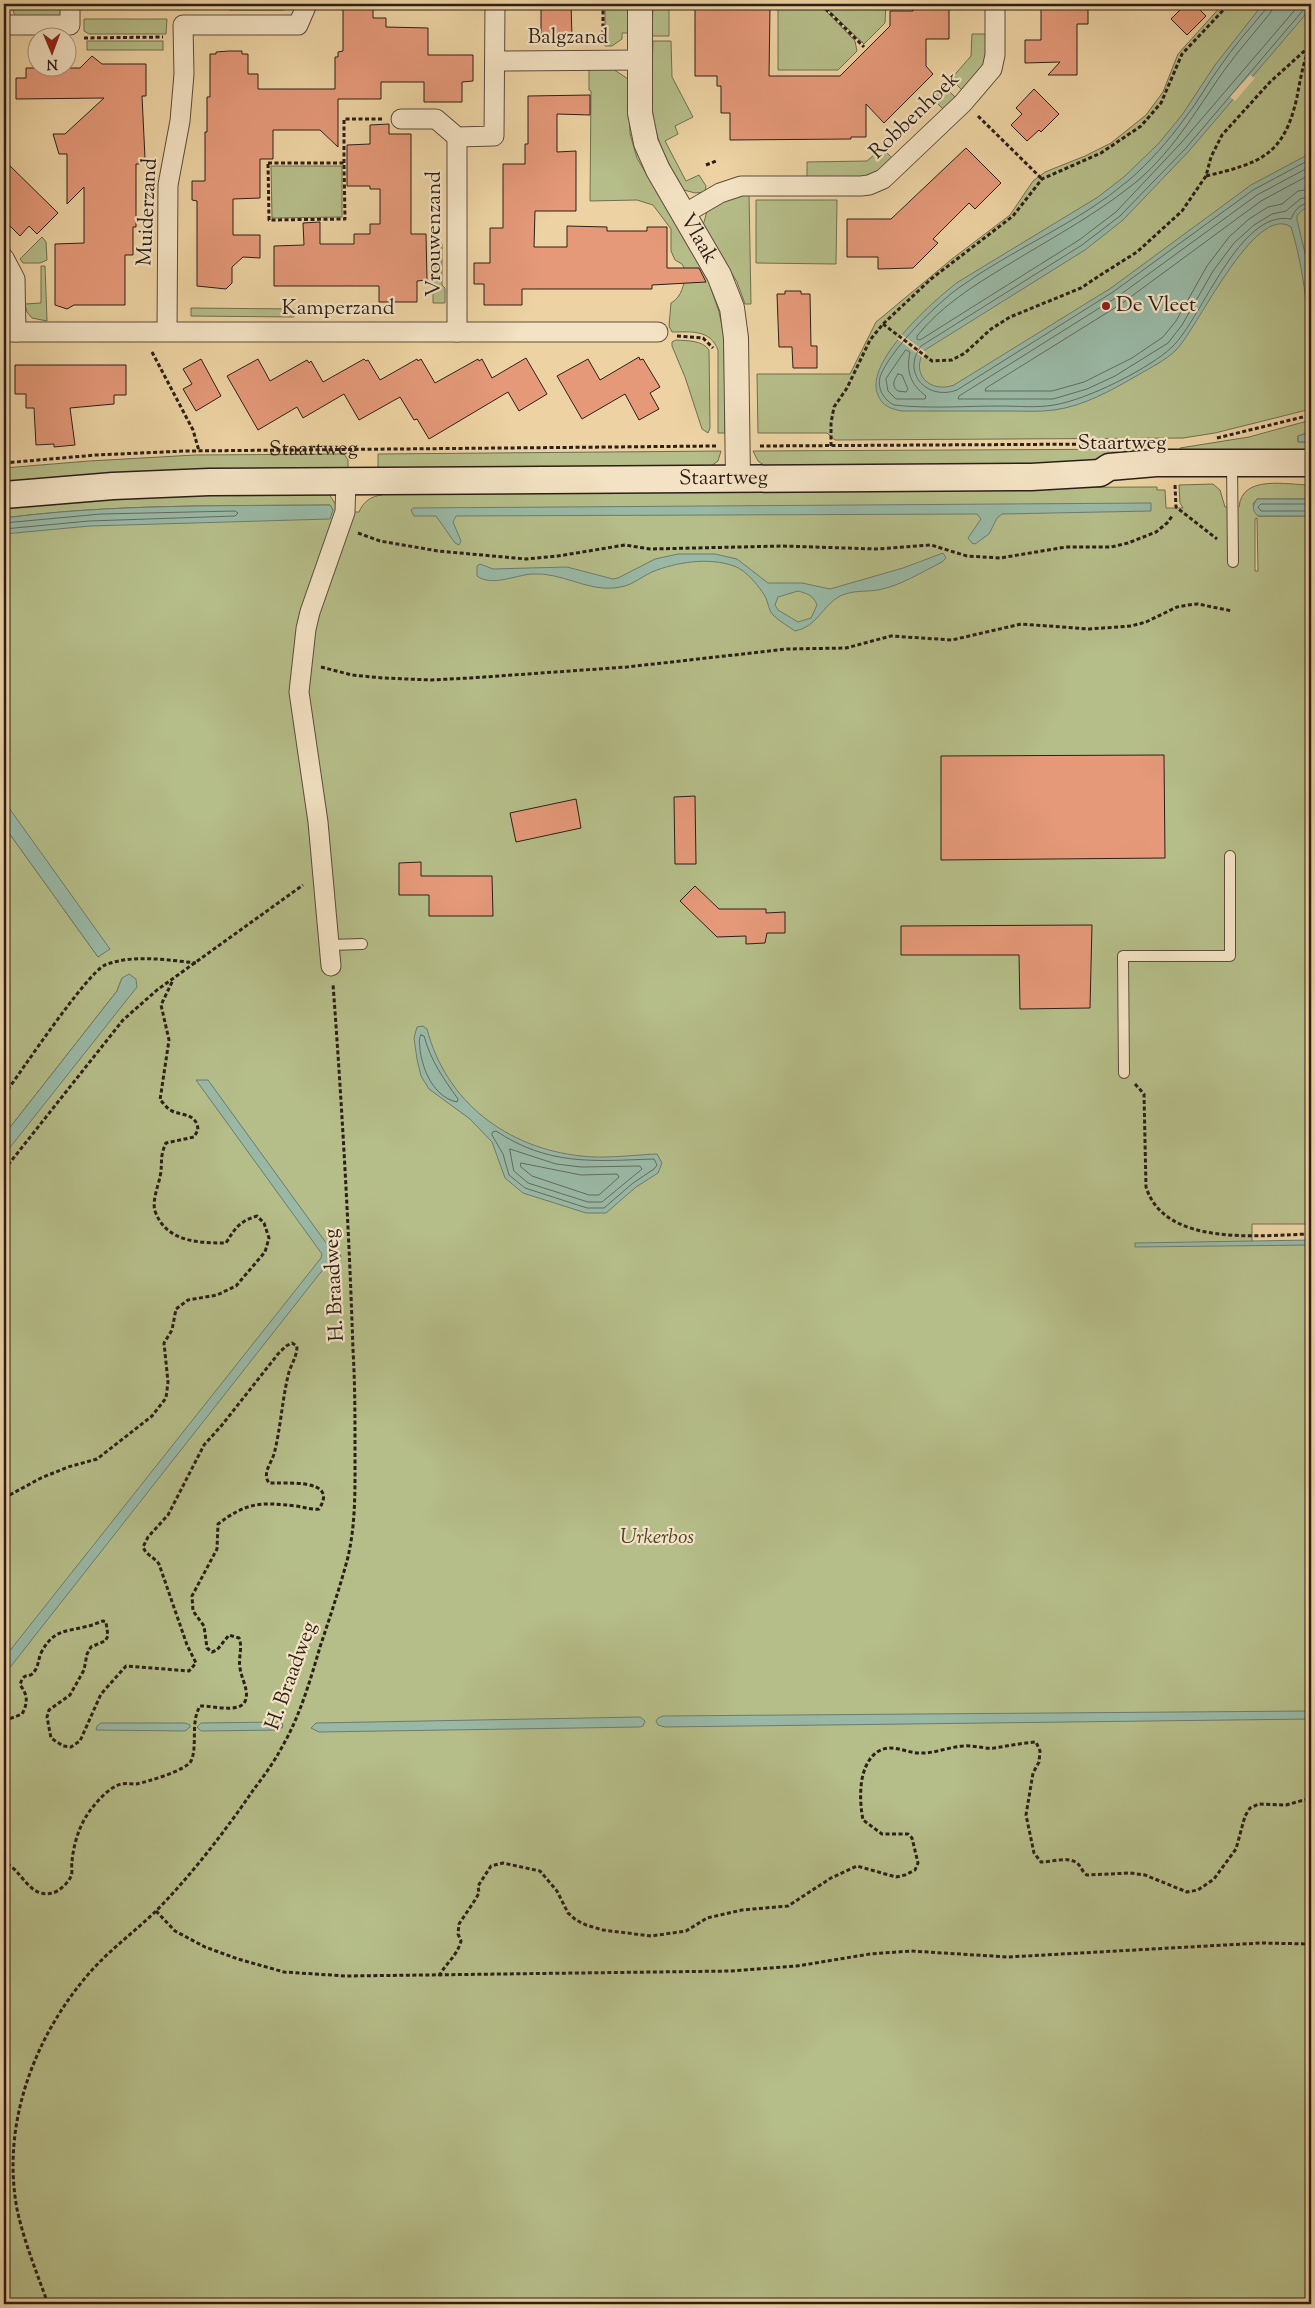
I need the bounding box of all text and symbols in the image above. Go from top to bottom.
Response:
street label: Balgzand [528,23,608,53]
north arrow [28,28,78,78]
text: N [46,53,58,73]
street label: Robbenhoek [863,65,967,167]
street label: Muiderzand [130,157,166,267]
street label: Vrouwenzand [420,171,450,297]
street label: Vlaak [672,208,725,270]
place label: De Vleet [1116,291,1196,321]
street label: Kamperzand [281,294,395,324]
marker: De Vleet [1100,300,1112,312]
street label: Staartweg [1078,429,1166,459]
street label: Staartweg [269,434,358,465]
street label: Staartweg [679,464,768,494]
street label: H. Braadweg [317,1228,353,1342]
park label: Urkerbos [620,1523,694,1553]
street label: H. Braadweg [259,1618,325,1734]

